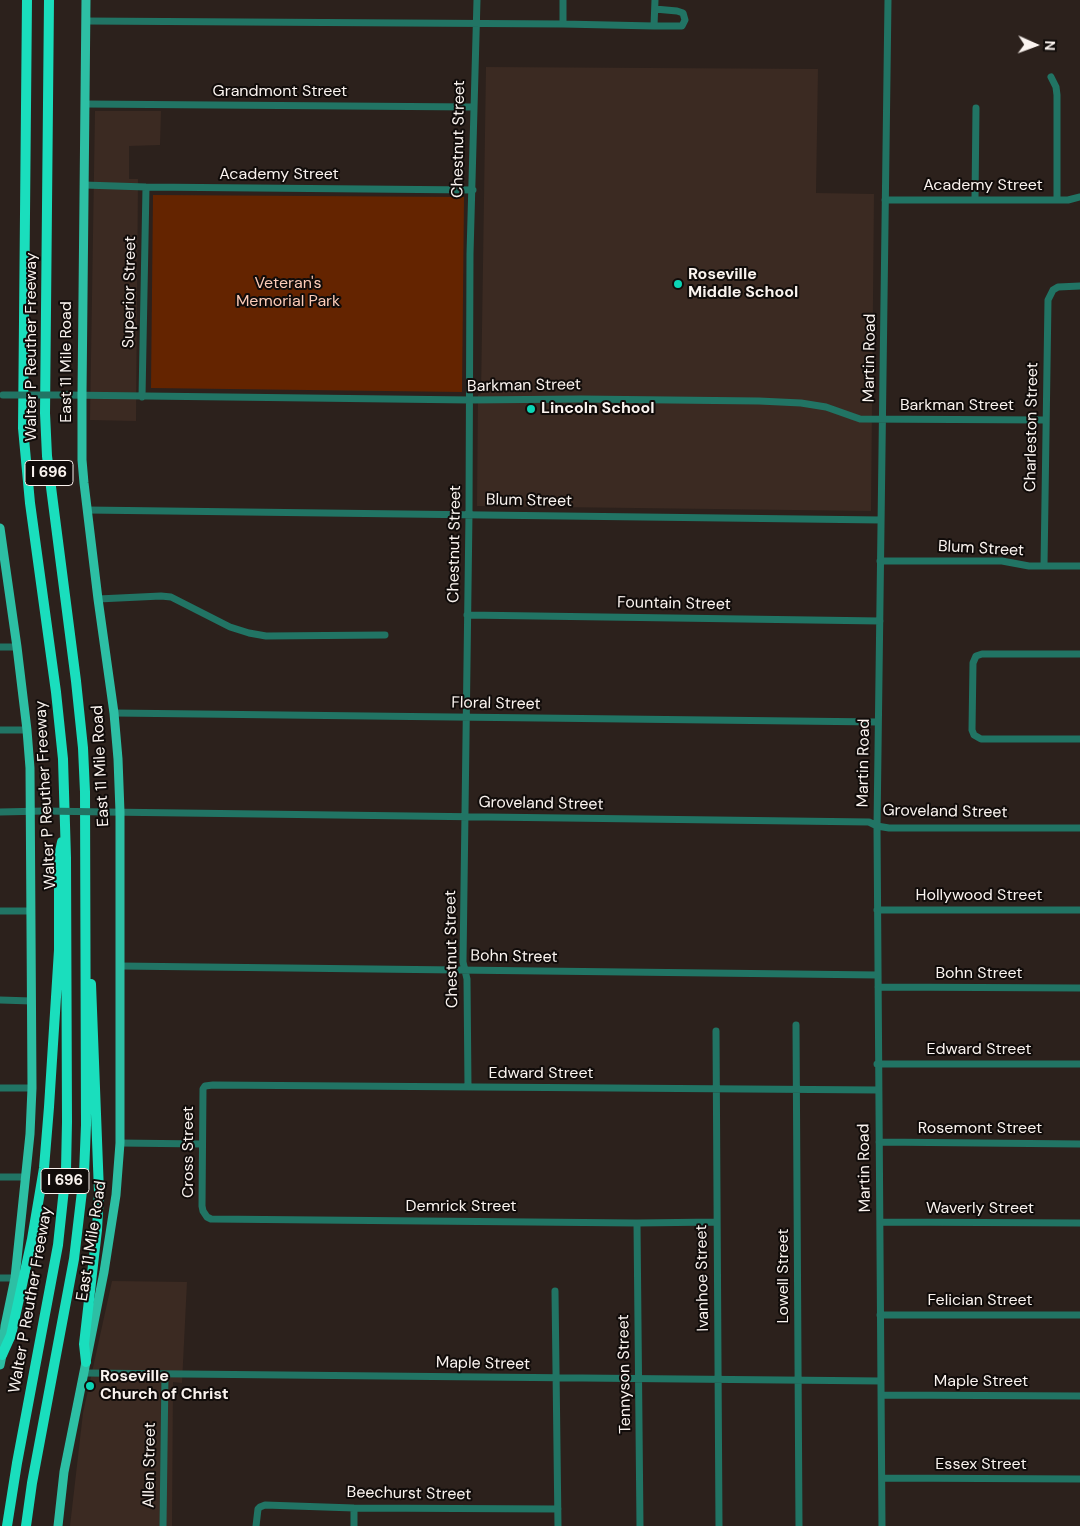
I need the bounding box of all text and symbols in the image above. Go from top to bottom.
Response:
north arrow [1010,20,1060,70]
text: N [1041,40,1059,51]
street label: Chestnut Street [448,80,470,198]
street label: Grandmont Street [213,82,347,102]
street label: Academy Street [219,165,339,185]
street label: Academy Street [923,176,1043,196]
street label: Superior Street [119,236,141,348]
street label: Walter P Reuther Freeway [22,252,42,442]
place label: Roseville Middle School [688,265,798,303]
park label: Veteran's Memorial Park [236,274,340,312]
marker: Roseville Middle School [672,278,684,290]
street label: East 11 Mile Road [57,301,77,423]
street label: Martin Road [860,313,880,403]
street label: Charleston Street [1021,362,1043,492]
street label: Barkman Street [467,375,581,397]
street label: Barkman Street [900,396,1014,416]
place label: Lincoln School [541,399,655,419]
marker: Lincoln School [525,403,537,415]
road number: I 696 [25,460,73,486]
street label: Chestnut Street [444,485,466,603]
street label: Blum Street [486,491,572,511]
street label: Blum Street [937,537,1025,561]
street label: Fountain Street [617,593,731,615]
street label: Floral Street [451,694,541,714]
street label: Walter P Reuther Freeway [31,700,61,890]
street label: East 11 Mile Road [88,705,114,827]
street label: Martin Road [854,718,874,808]
street label: Groveland Street [478,793,604,815]
street label: Groveland Street [882,801,1008,823]
street label: Hollywood Street [916,886,1042,906]
street label: Chestnut Street [441,890,463,1008]
street label: Bohn Street [470,947,558,967]
street label: Bohn Street [935,964,1023,984]
street label: Edward Street [927,1040,1031,1060]
street label: Edward Street [489,1064,593,1084]
street label: Cross Street [179,1106,199,1198]
street label: Rosemont Street [918,1119,1042,1139]
street label: Martin Road [855,1123,875,1213]
road number: I 696 [41,1168,89,1194]
street label: East 11 Mile Road [73,1179,111,1303]
street label: Demrick Street [406,1197,516,1217]
street label: Waverly Street [926,1199,1034,1219]
street label: Walter P Reuther Freeway [5,1205,57,1395]
street label: Ivanhoe Street [692,1224,714,1332]
street label: Lowell Street [774,1228,794,1324]
street label: Felician Street [927,1291,1033,1311]
street label: Tennyson Street [614,1314,636,1434]
street label: Maple Street [436,1354,530,1374]
place label: Roseville Church of Christ [100,1367,229,1405]
street label: Maple Street [934,1372,1028,1392]
marker: Roseville Church of Christ [84,1380,96,1392]
street label: Allen Street [140,1422,160,1508]
street label: Essex Street [935,1455,1027,1475]
street label: Beechurst Street [346,1483,472,1505]

